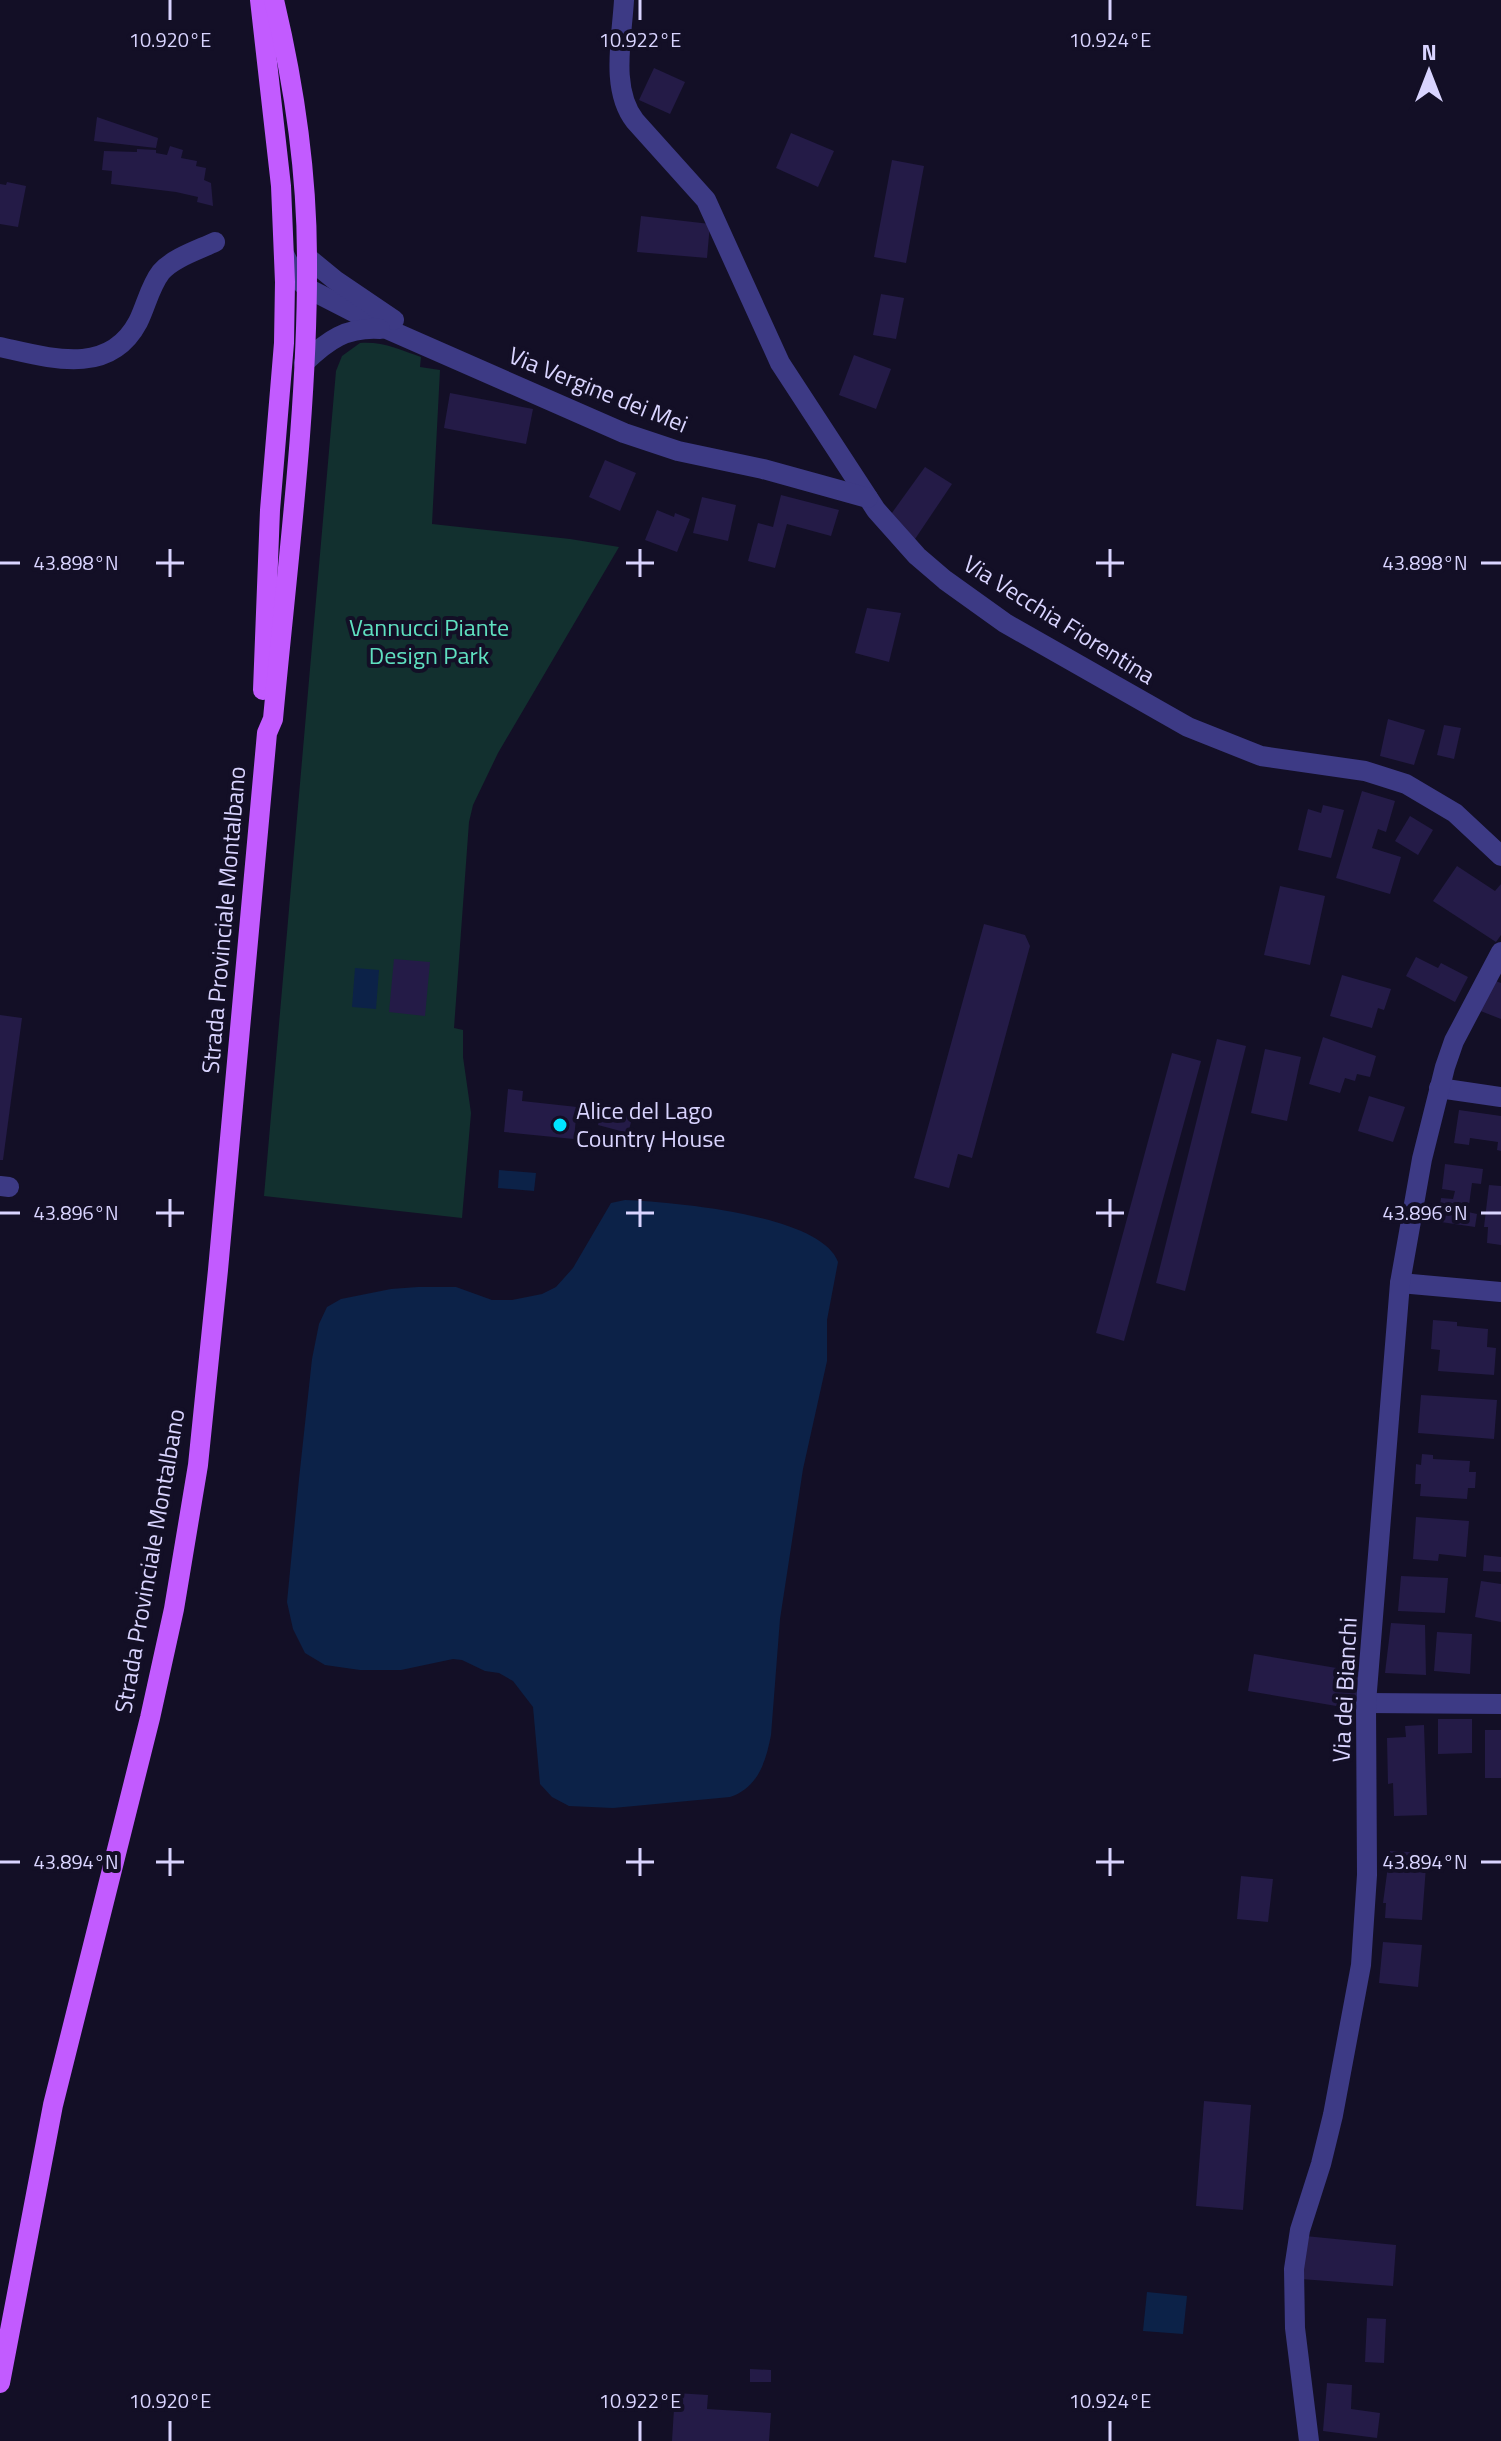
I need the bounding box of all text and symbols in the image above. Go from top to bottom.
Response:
text: 10.920°E [129,24,211,55]
text: 10.922°E [599,24,681,55]
text: 10.924°E [1069,24,1151,55]
north arrow [1389,32,1469,112]
text: N [1421,35,1437,69]
street label: Via Vergine dei Mei [503,337,693,441]
street label: Via Vecchia Fiorentina [957,546,1162,693]
text: 43.898°N [33,547,119,578]
text: 43.898°N [1382,547,1468,578]
park label: Vannucci Piante Design Park [349,609,509,673]
street label: Strada Provinciale Montalbano [192,765,254,1075]
place label: Alice del Lago Country House [576,1092,725,1156]
marker: Alice del Lago Country House [551,1116,569,1134]
text: 43.896°N [33,1197,119,1228]
text: 43.896°N [1382,1197,1468,1228]
street label: Strada Provinciale Montalbano [105,1406,194,1716]
street label: Via dei Bianchi [1322,1616,1366,1764]
text: 43.894°N [33,1846,119,1877]
text: 43.894°N [1382,1846,1468,1877]
text: 10.920°E [129,2385,211,2416]
text: 10.922°E [599,2385,681,2416]
text: 10.924°E [1069,2385,1151,2416]

